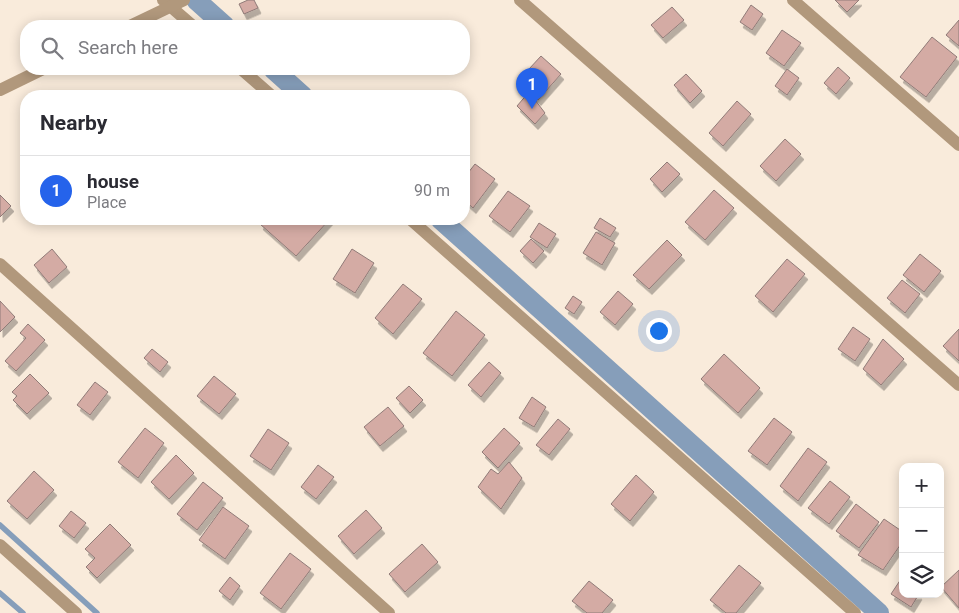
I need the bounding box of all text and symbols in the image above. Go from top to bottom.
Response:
search box [20,20,470,75]
icon: search [38,34,66,62]
text: Search here [78,36,178,59]
pin: 1 [516,68,548,109]
text: Nearby [40,111,107,135]
text: house [87,170,139,193]
text: 1 [51,181,61,200]
text: 90 m [414,181,450,200]
text: Place [87,193,127,212]
your location [646,318,672,344]
map controls [899,463,944,598]
button: + [899,463,944,508]
button: − [899,508,944,553]
button: layers [899,553,944,598]

